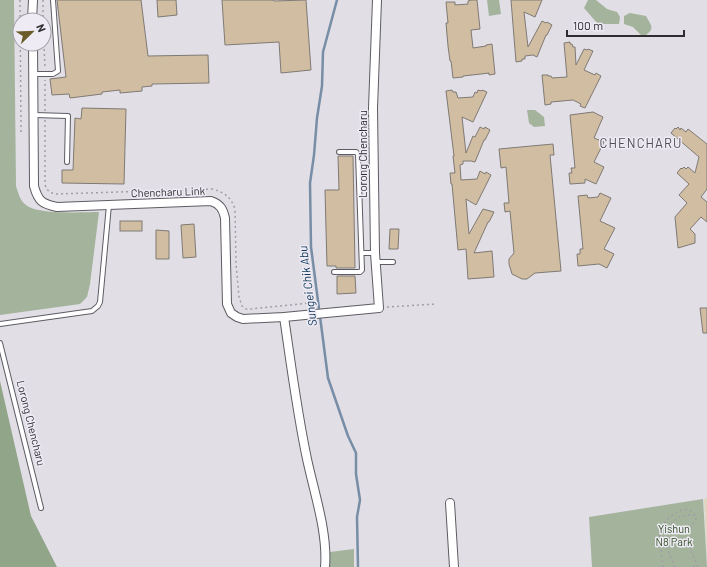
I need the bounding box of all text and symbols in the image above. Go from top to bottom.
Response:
north arrow [12,12,52,52]
scale bar [567,12,684,38]
text: 100 m [573,18,603,32]
text: N [34,22,49,34]
street label: Lorong Chencharu [356,110,369,198]
district label: CHENCHARU [600,135,682,151]
street label: Chencharu Link [131,184,206,199]
water label: Sungei Chik Abu [295,245,319,327]
street label: Lorong Chencharu [15,379,48,467]
park label: Yishun N8 Park [656,522,693,548]

